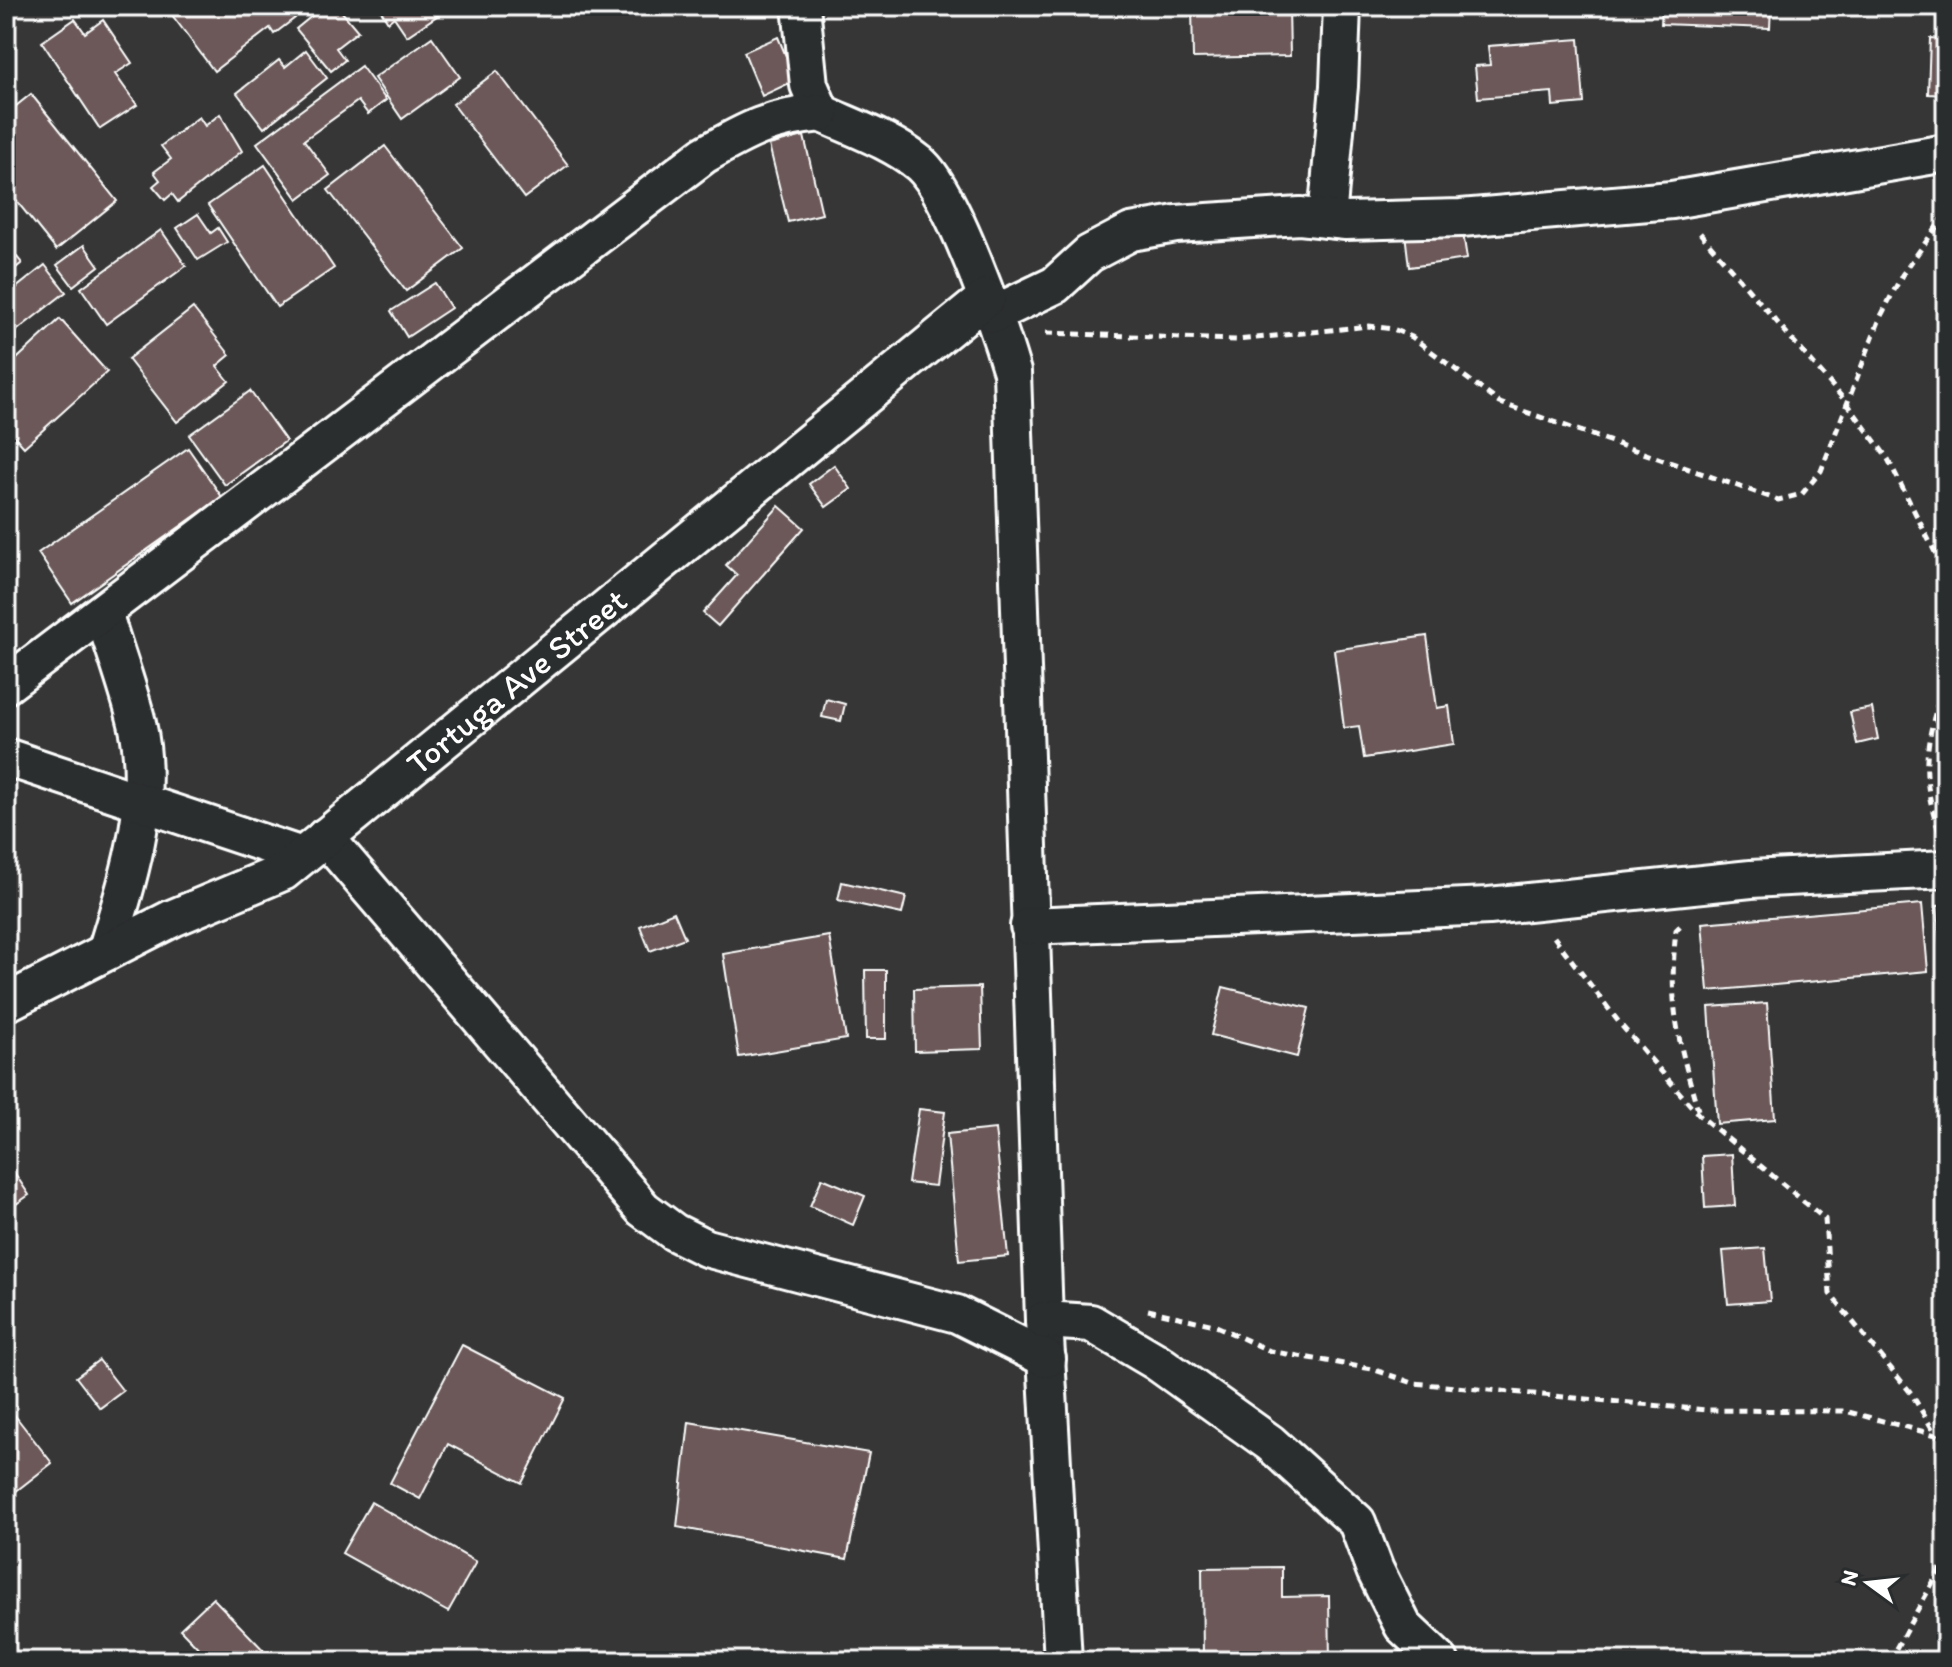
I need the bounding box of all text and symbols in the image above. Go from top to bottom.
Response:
street label: Tortuga Ave Street [398,580,635,784]
north arrow [1828,1543,1908,1623]
text: N [1834,1567,1864,1589]

